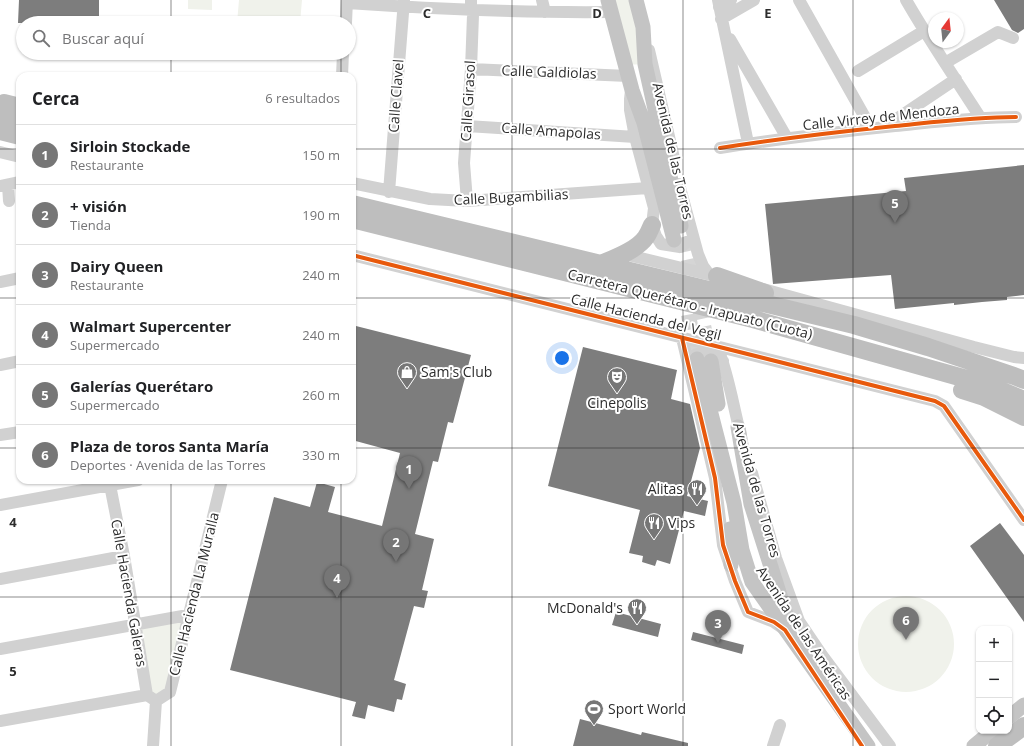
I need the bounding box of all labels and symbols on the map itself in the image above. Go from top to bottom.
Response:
text: C [423,4,431,22]
text: D [592,4,602,22]
text: E [764,4,772,22]
north arrow [928,12,964,48]
street label: Calle Clavel [383,59,408,133]
street label: Calle Girasol [456,60,479,142]
street label: Calle Galdiolas [501,60,597,83]
street label: Avenida de las Torres [649,81,699,221]
street label: Calle Virrey de Mendoza [802,99,960,134]
street label: Calle Amapolas [501,118,602,143]
street label: Calle Bugambilias [453,184,569,209]
pin: 5 [882,190,908,223]
street label: Carretera Querétaro - Irapuato (Cuota) [566,264,815,343]
street label: Calle Hacienda del Vegil [569,289,723,344]
your location [552,348,572,368]
shop icon: Sam's Club [396,361,418,389]
place label: Sam's Club [421,362,492,381]
theatre icon: Cinepolis [606,366,628,394]
place label: Cinepolis [587,393,647,412]
street label: Avenida de las Torres [729,420,786,560]
pin: 1 [396,456,422,489]
restaurant icon: Alitas [686,478,708,506]
place label: Alitas [648,479,683,498]
street label: Calle Hacienda La Muralla [164,510,223,678]
restaurant icon: Vips [643,512,665,540]
text: 4 [9,513,17,531]
place label: Vips [668,513,695,532]
street label: Calle Hacienda Galeras [107,518,152,668]
pin: 2 [383,529,409,562]
street label: Avenida de las Américas [752,562,857,704]
pin: 4 [324,565,350,598]
restaurant icon: McDonald's [626,597,648,625]
place label: McDonald's [547,598,623,617]
pin: 6 [893,607,919,640]
pin: 3 [705,610,731,643]
text: 5 [9,662,17,680]
sports icon: Sport World [583,698,605,726]
place label: Sport World [608,699,686,718]

